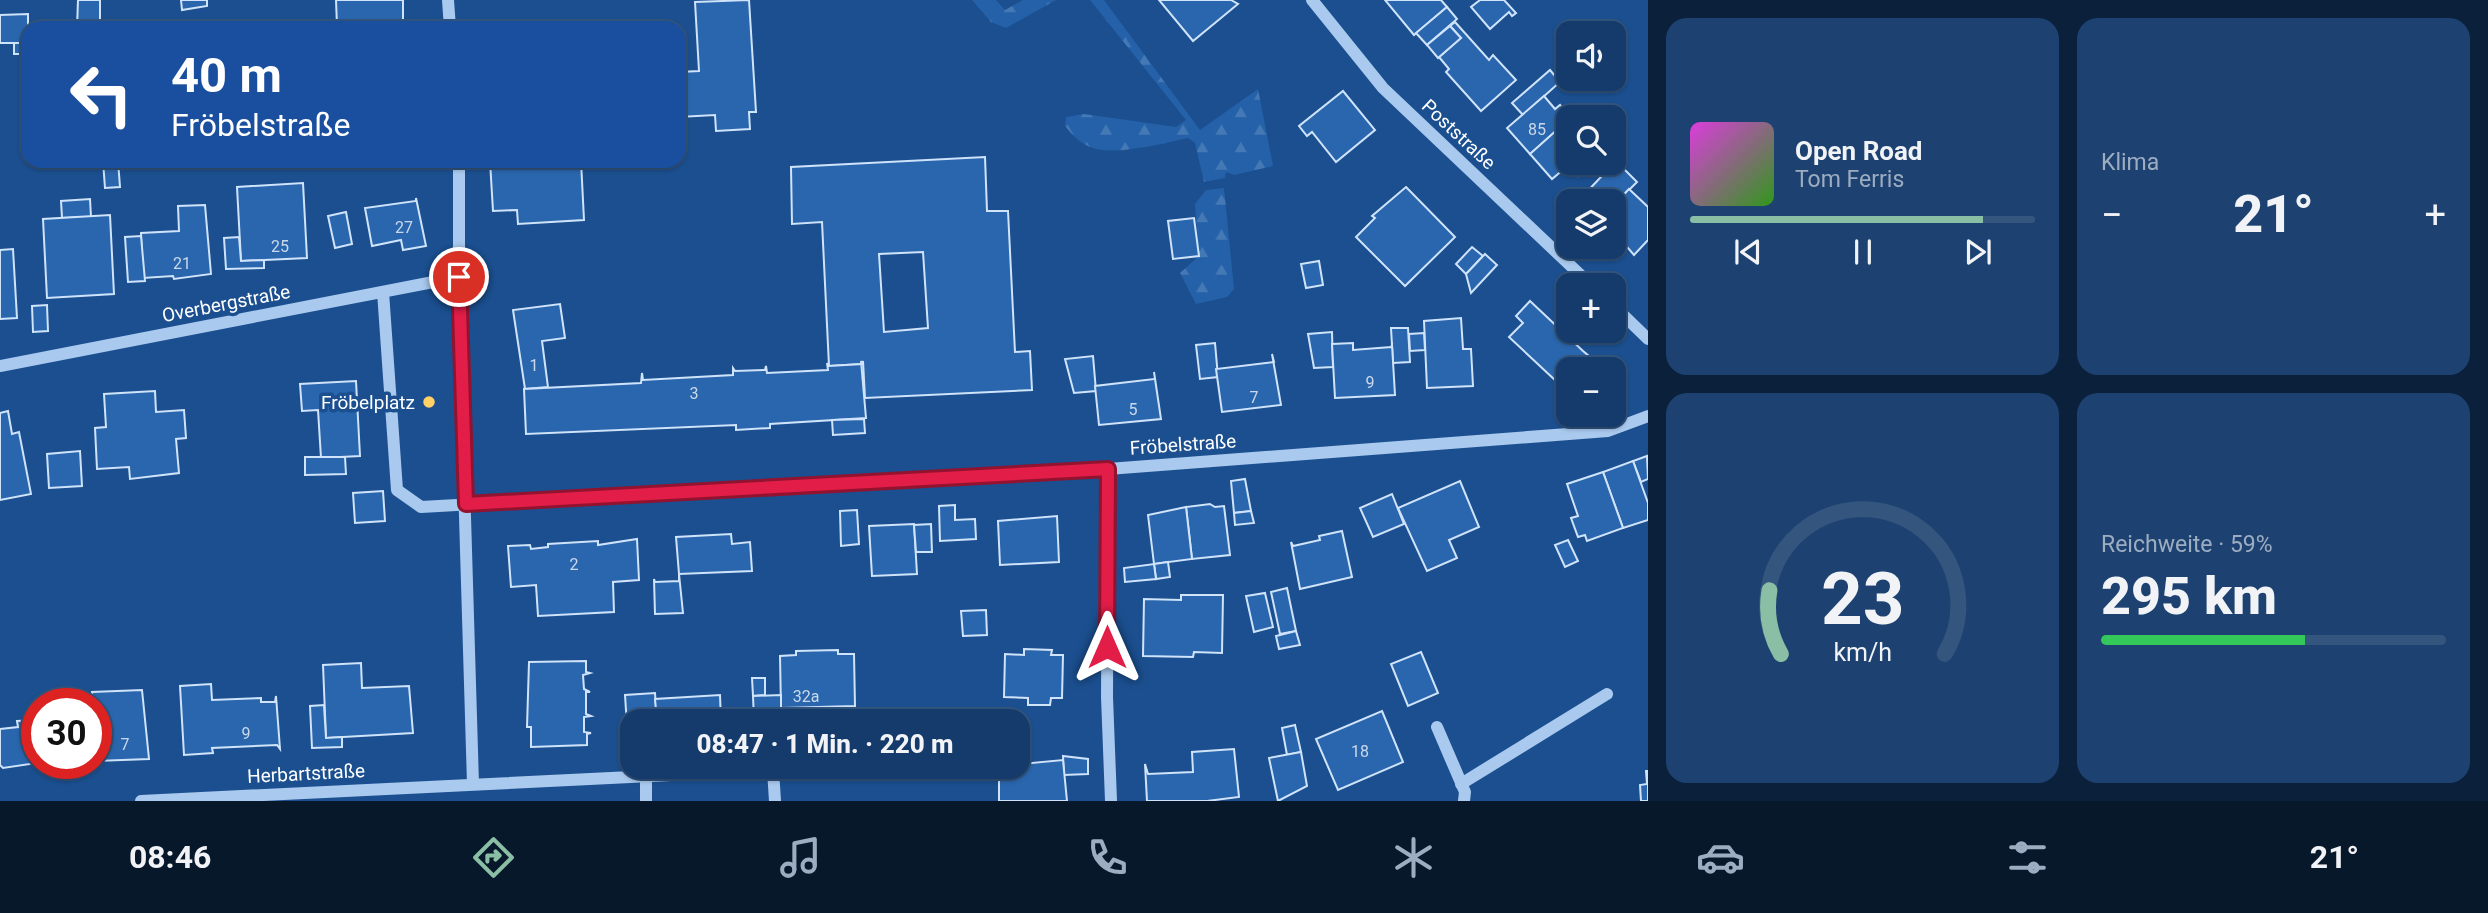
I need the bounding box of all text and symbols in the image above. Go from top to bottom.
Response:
map controls [1556,21,1626,427]
button: sound [1556,21,1626,91]
text: 40 m [171,47,282,104]
icon: left [56,49,147,140]
street label: Poststraße [1417,94,1500,174]
button: search [1556,105,1626,175]
text: Fröbelstraße [171,106,350,144]
house number: 85 [1528,120,1546,139]
text: Open Road [1795,136,1923,166]
text: Klima [2101,149,2159,176]
text: Tom Ferris [1795,166,1904,193]
text: 21° [2233,184,2314,245]
button: layers [1556,189,1626,259]
text: − [2101,193,2123,237]
text: + [2424,193,2446,237]
house number: 27 [395,218,413,237]
icon: previous [1729,233,1767,271]
icon: pause [1844,233,1882,271]
icon: next [1959,233,1997,271]
house number: 25 [271,237,289,256]
pin [429,247,489,307]
house number: 21 [173,254,191,273]
icon: arrive [440,258,478,296]
button: + [1556,273,1626,343]
street label: Overbergstraße [160,280,292,327]
house number: 1 [530,356,539,375]
button: − [1556,357,1626,427]
house number: 9 [1366,373,1375,392]
house number: 3 [690,384,699,403]
house number: 7 [1250,388,1259,407]
place label: Fröbelplatz [321,391,415,414]
marker: Fröbelplatz [421,394,437,410]
house number: 5 [1129,400,1138,419]
street label: Fröbelstraße [1129,429,1237,460]
text: Reichweite · 59% [2101,531,2273,558]
house number: 2 [570,555,579,574]
text: 23 [1821,556,1904,642]
text: 295 km [2101,566,2277,627]
position arrow [1070,610,1144,684]
text: km/h [1833,638,1892,667]
house number: 32a [793,687,819,706]
speed limit sign: 30 [21,688,112,779]
house number: 9 [242,724,251,743]
text: 08:47 · 1 Min. · 220 m [696,729,954,759]
house number: 7 [121,735,130,754]
house number: 18 [1351,742,1369,761]
street label: Herbartstraße [247,759,366,788]
icon: directions [469,833,518,882]
icon: music [776,833,825,882]
icon: phone [1083,833,1132,882]
icon: climate [1389,833,1438,882]
icon: car [1696,833,1745,882]
icon: filters [2003,833,2052,882]
text: 08:46 [129,838,211,876]
text: 21° [2310,838,2359,876]

